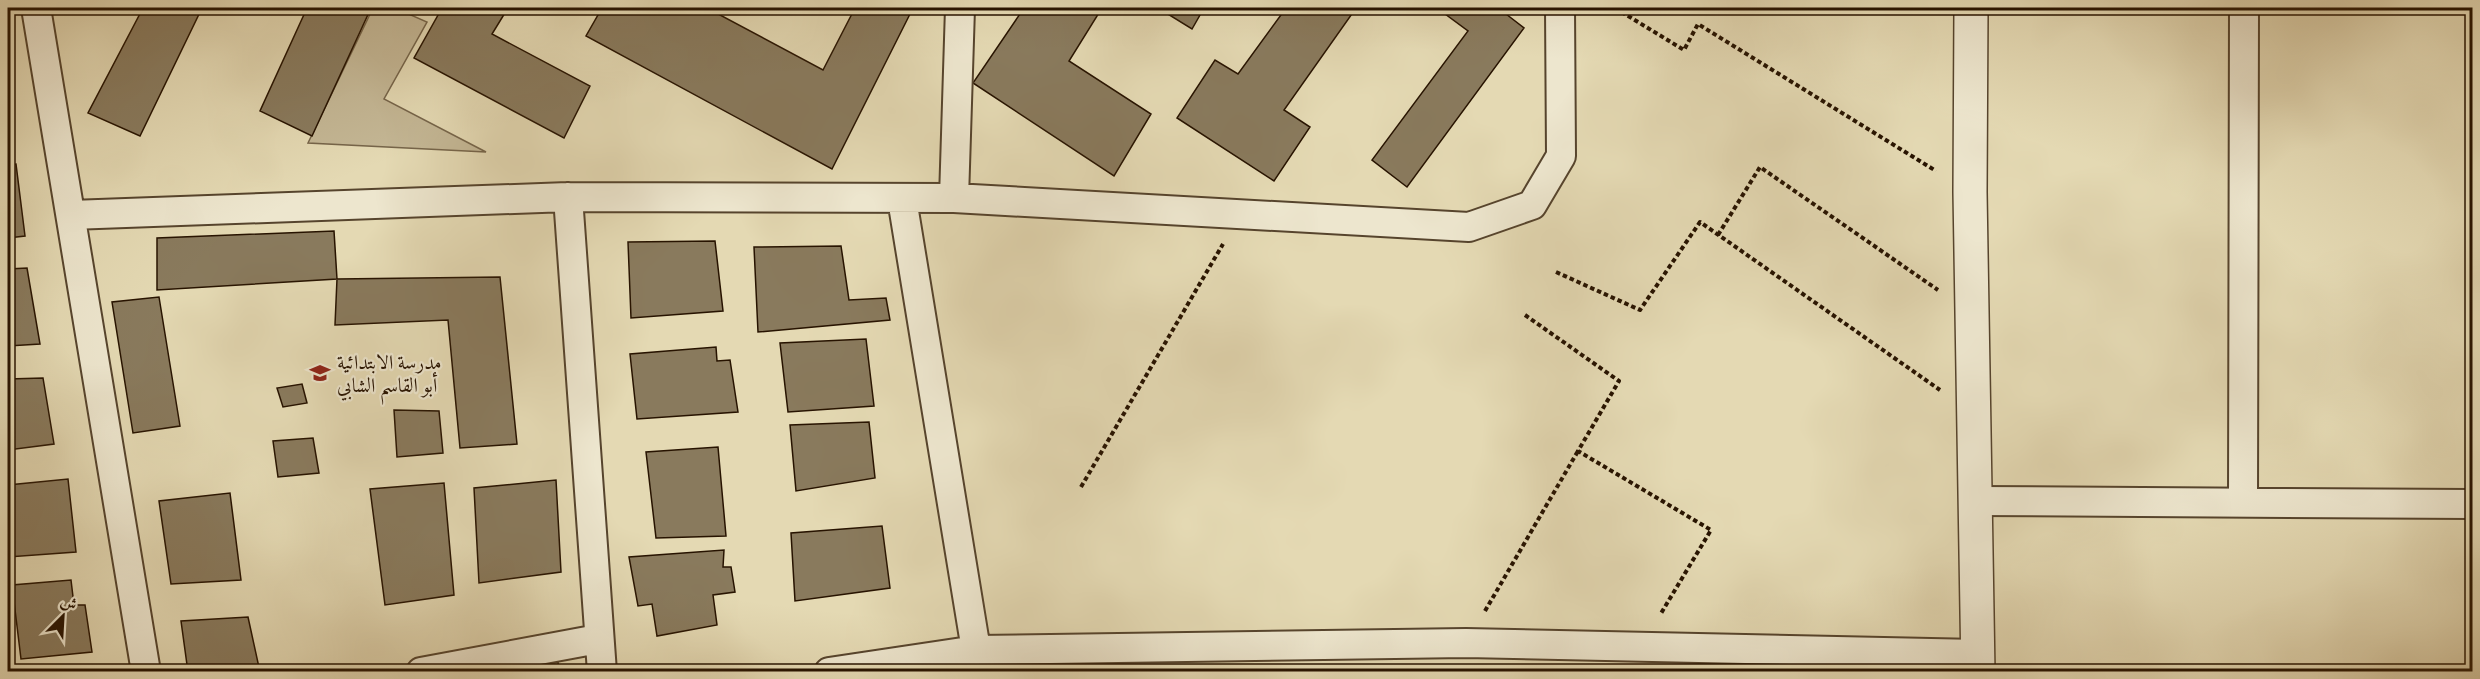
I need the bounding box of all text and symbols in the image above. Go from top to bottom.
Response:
place label: مدرسة الابتدائية أبو القاسم الشابي [337,350,442,405]
school or university icon: مدرسة الابتدائية أبو القاسم الشابي [308,361,332,385]
north arrow [33,586,93,646]
text: ش [57,591,80,616]

